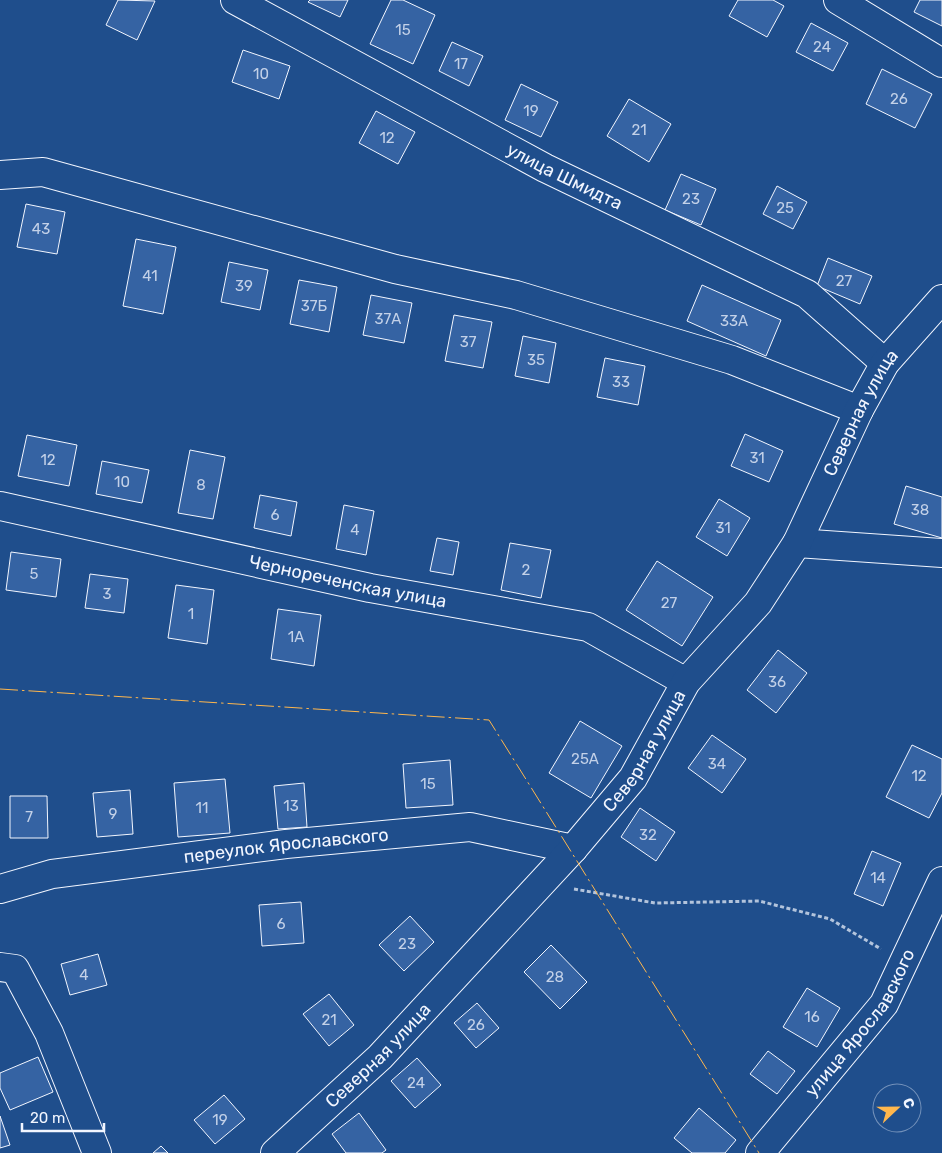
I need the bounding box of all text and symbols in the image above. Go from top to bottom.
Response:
house number: 15 [395,21,411,39]
house number: 24 [813,38,831,56]
house number: 17 [454,55,468,73]
house number: 10 [253,65,269,83]
house number: 26 [890,90,908,108]
house number: 19 [523,102,539,120]
house number: 21 [631,121,647,139]
house number: 12 [379,129,395,147]
street label: улица Шмидта [503,138,626,215]
house number: 23 [682,190,700,208]
house number: 25 [776,199,794,217]
house number: 43 [32,220,50,238]
house number: 41 [142,267,158,285]
house number: 27 [836,272,853,290]
house number: 39 [235,277,253,295]
house number: 37Б [301,297,328,315]
house number: 37А [375,310,401,328]
house number: 33А [720,312,748,330]
house number: 37 [460,333,477,351]
street label: Северная улица [819,345,903,480]
house number: 35 [527,351,545,369]
house number: 33 [612,373,630,391]
house number: 31 [749,449,765,467]
house number: 12 [40,451,56,469]
house number: 10 [114,473,130,491]
house number: 8 [196,476,206,494]
house number: 38 [911,501,929,519]
house number: 6 [270,506,280,524]
house number: 31 [715,519,731,537]
house number: 4 [350,521,360,539]
street label: Чернореченская улица [247,551,448,613]
house number: 2 [522,561,531,579]
house number: 5 [30,565,39,583]
house number: 3 [102,585,112,603]
house number: 27 [661,594,678,612]
house number: 1 [188,605,194,623]
house number: 1А [288,628,304,646]
house number: 36 [768,673,786,691]
street label: Северная улица [598,686,690,816]
house number: 25А [571,750,599,768]
house number: 34 [708,755,726,773]
house number: 12 [911,767,927,785]
house number: 15 [420,775,436,793]
house number: 13 [283,797,299,815]
house number: 11 [196,799,208,817]
house number: 9 [109,805,118,823]
house number: 7 [25,808,33,826]
street label: переулок Ярославского [182,824,390,868]
house number: 32 [639,826,657,844]
house number: 14 [870,869,886,887]
house number: 6 [276,915,286,933]
house number: 23 [398,935,416,953]
street label: улица Ярославского [800,945,919,1101]
house number: 4 [79,966,89,984]
house number: 28 [546,968,564,986]
street label: Северная улица [321,998,435,1113]
house number: 16 [804,1008,820,1026]
house number: 21 [321,1011,337,1029]
house number: 26 [467,1016,485,1034]
house number: 24 [407,1074,425,1092]
north arrow [872,1083,922,1133]
text: С [899,1096,918,1111]
scale bar [22,1100,105,1132]
text: 20 m [30,1109,65,1127]
house number: 19 [212,1111,228,1129]

